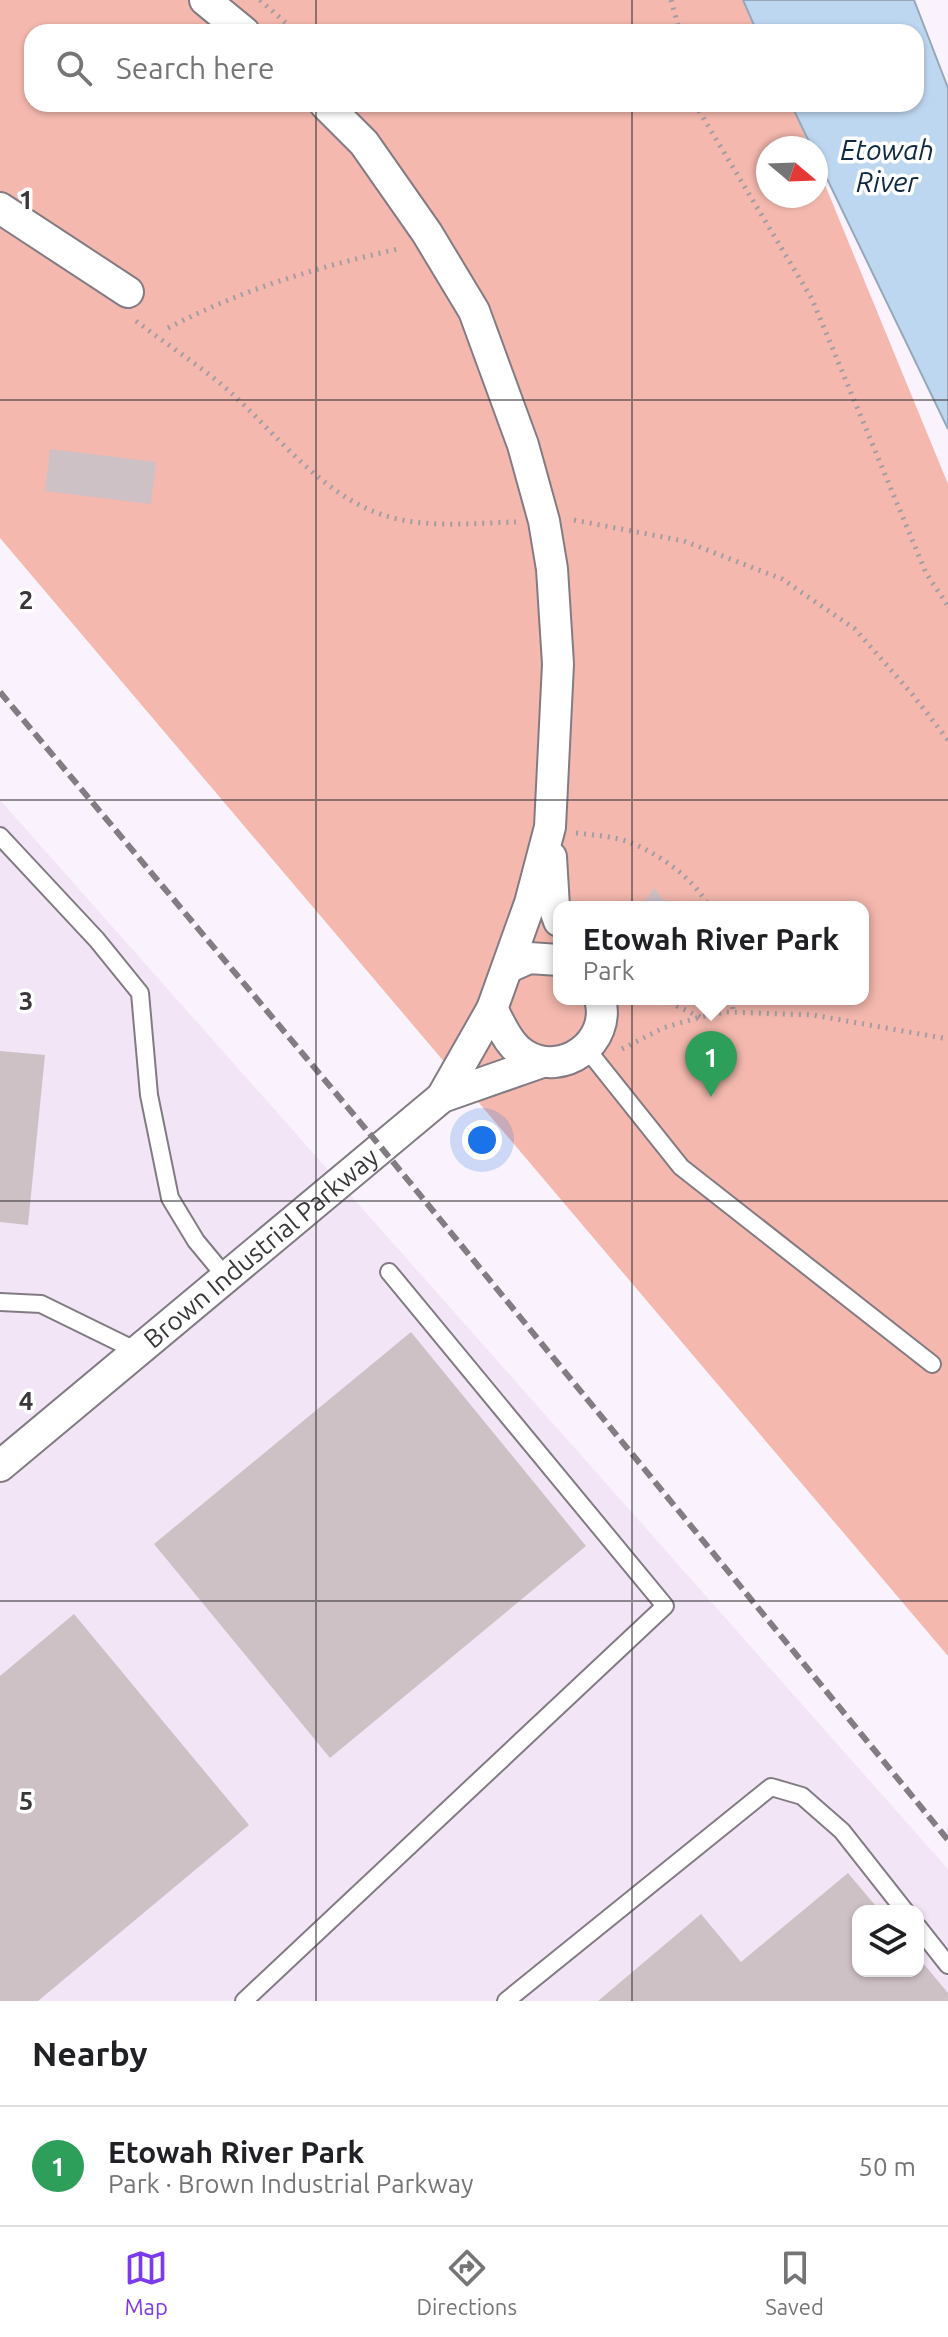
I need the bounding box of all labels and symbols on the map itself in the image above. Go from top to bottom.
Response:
water label: Etowah River [840,134,934,197]
north arrow [756,136,828,208]
text: 1 [19,185,33,214]
text: 2 [19,585,33,614]
text: 3 [19,986,33,1015]
pin: 1 [685,1031,737,1097]
your location [462,1120,502,1160]
street label: Brown Industrial Parkway [138,1142,384,1354]
text: 4 [19,1386,33,1415]
text: 5 [19,1786,33,1815]

